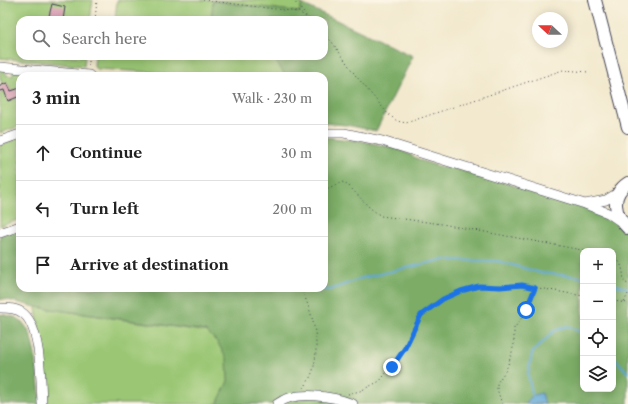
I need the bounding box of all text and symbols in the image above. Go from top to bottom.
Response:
north arrow [532,12,568,48]
search box [16,16,328,60]
icon: search [30,27,52,49]
text: Search here [62,29,147,48]
text: 3 min [32,88,81,108]
text: Walk · 230 m [232,90,312,106]
icon: ahead [32,142,54,164]
text: Continue [70,143,142,162]
text: 30 m [281,145,312,161]
icon: left [32,198,54,220]
text: Turn left [70,199,139,218]
text: 200 m [272,201,312,217]
map controls [580,248,616,392]
button: + [580,248,616,284]
icon: arrive [32,254,54,276]
text: Arrive at destination [70,255,229,274]
button: − [580,284,616,320]
route start [517,301,535,319]
button: locate [580,320,616,356]
button: layers [580,356,616,392]
route end [383,358,401,376]

